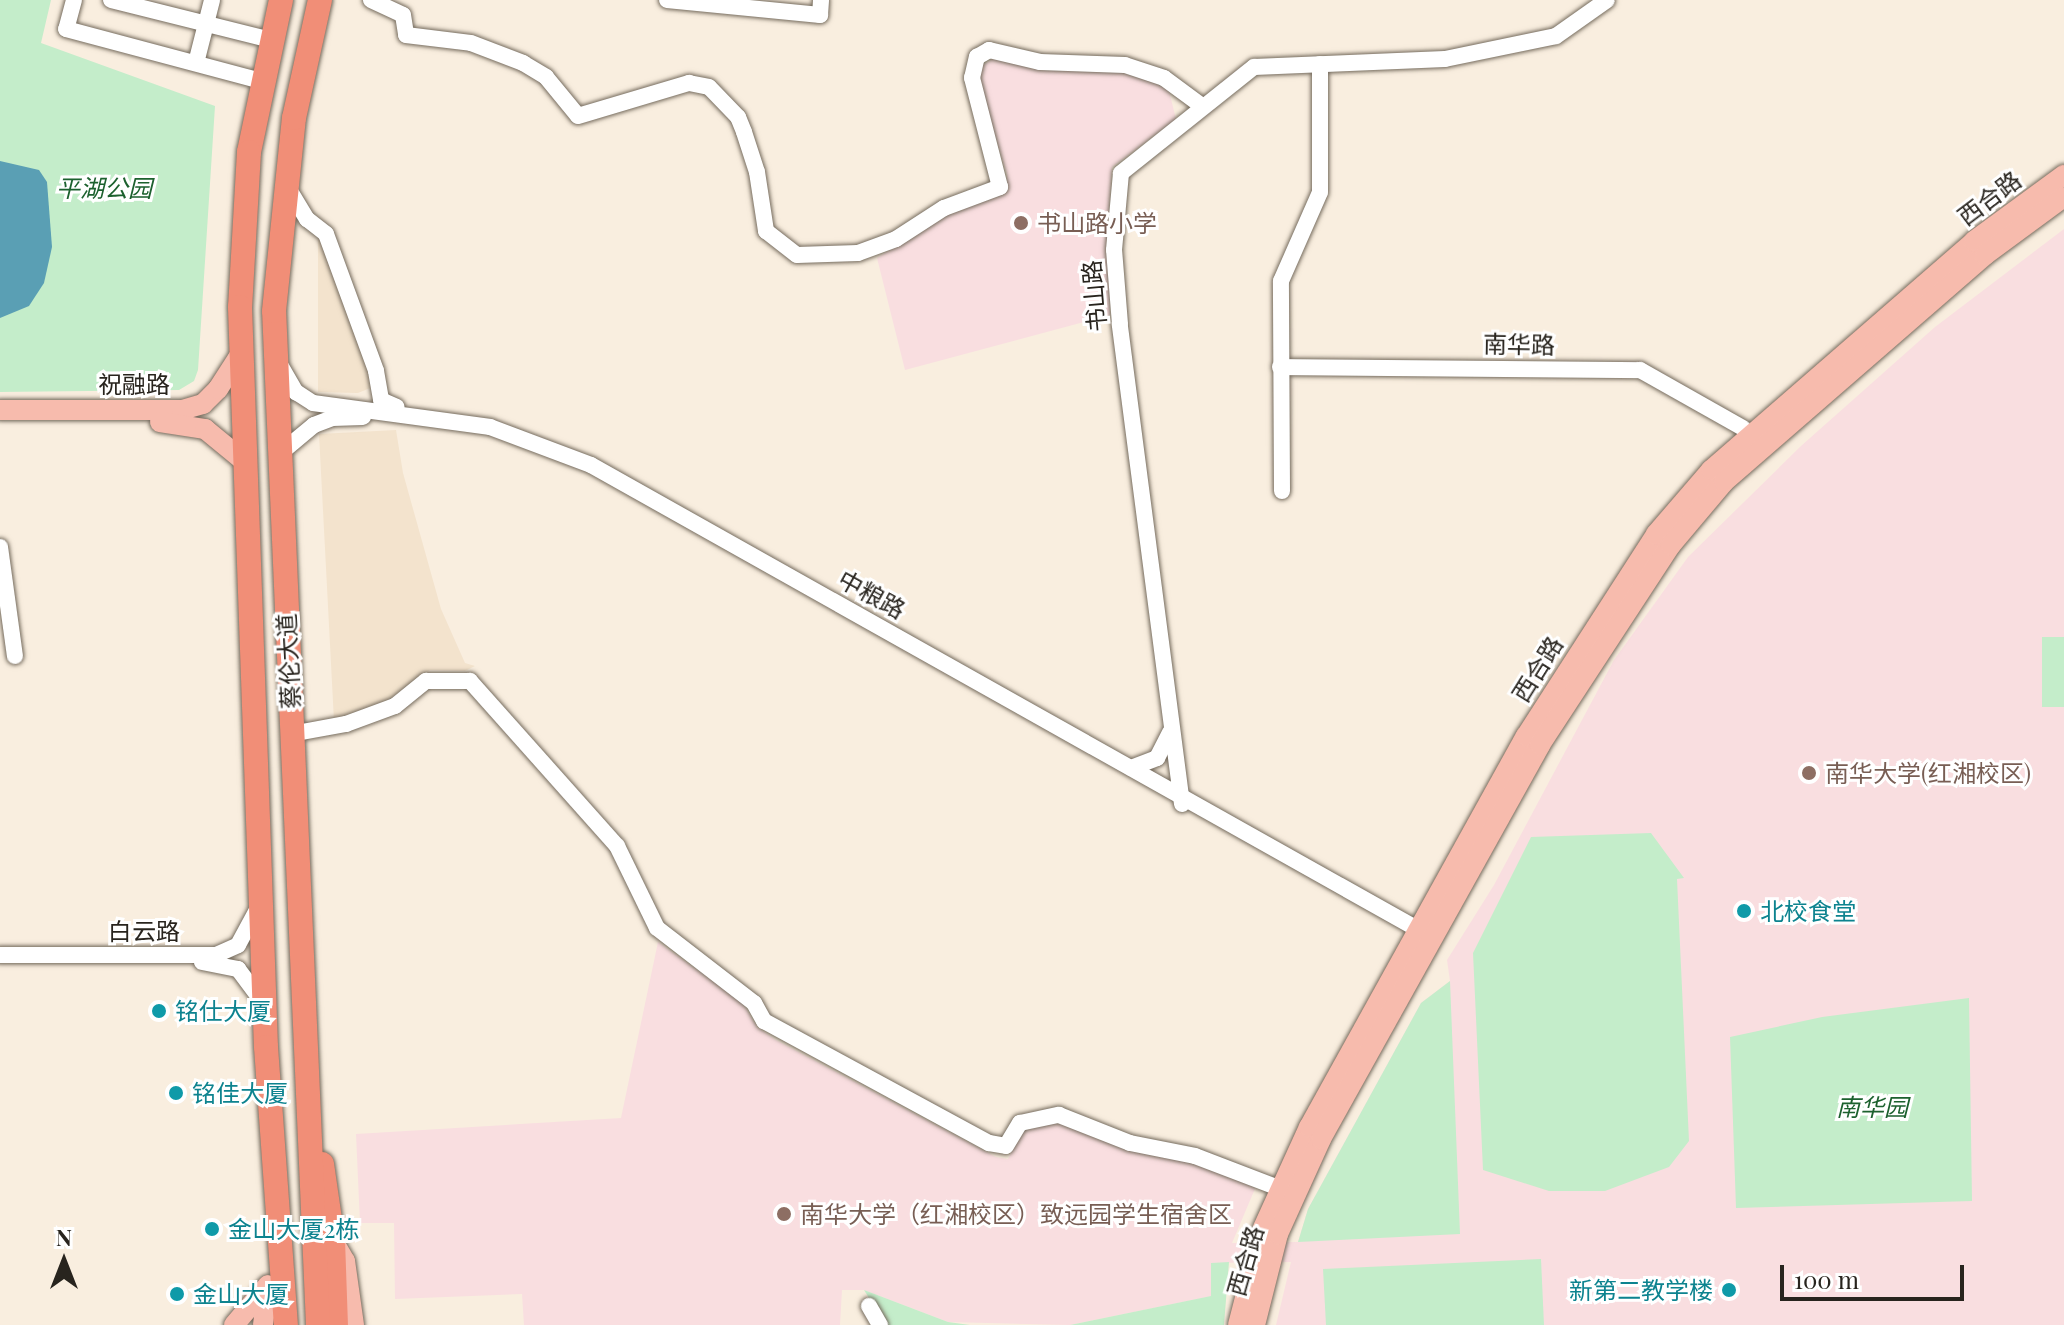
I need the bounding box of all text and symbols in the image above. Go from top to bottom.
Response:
street label: 西合路 [1952,165,2026,231]
park label: 平湖公园 [56,174,152,202]
place label: 书山路小学 [1037,209,1157,237]
marker: 书山路小学 [1012,214,1030,232]
street label: 书山路 [1077,259,1111,333]
street label: 南华路 [1483,329,1555,359]
street label: 祝融路 [98,370,170,398]
street label: 中粮路 [834,564,910,624]
street label: 蔡伦大道 [271,612,305,710]
street label: 西合路 [1506,631,1568,707]
place label: 南华大学(红湘校区) [1825,759,2031,787]
marker: 南华大学(红湘校区) [1800,764,1818,782]
place label: 北校食堂 [1760,897,1856,925]
marker: 北校食堂 [1735,902,1753,920]
street label: 白云路 [108,917,180,945]
place label: 铭仕大厦 [175,997,271,1025]
marker: 铭仕大厦 [150,1002,168,1020]
place label: 铭佳大厦 [192,1079,288,1107]
marker: 铭佳大厦 [167,1084,185,1102]
park label: 南华园 [1836,1093,1908,1121]
place label: 南华大学（红湘校区）致远园学生宿舍区 [800,1200,1232,1228]
marker: 南华大学（红湘校区）致远园学生宿舍区 [775,1205,793,1223]
place label: 金山大厦2栋 [228,1215,359,1243]
marker: 金山大厦2栋 [203,1220,221,1238]
north arrow [24,1221,104,1301]
text: N [56,1222,72,1252]
street label: 西合路 [1221,1222,1269,1300]
scale bar [1784,1249,1968,1299]
text: 100 m [1794,1263,1859,1295]
place label: 新第二教学楼 [1569,1276,1713,1304]
place label: 金山大厦 [193,1280,289,1308]
marker: 新第二教学楼 [1720,1281,1738,1299]
marker: 金山大厦 [168,1285,186,1303]

